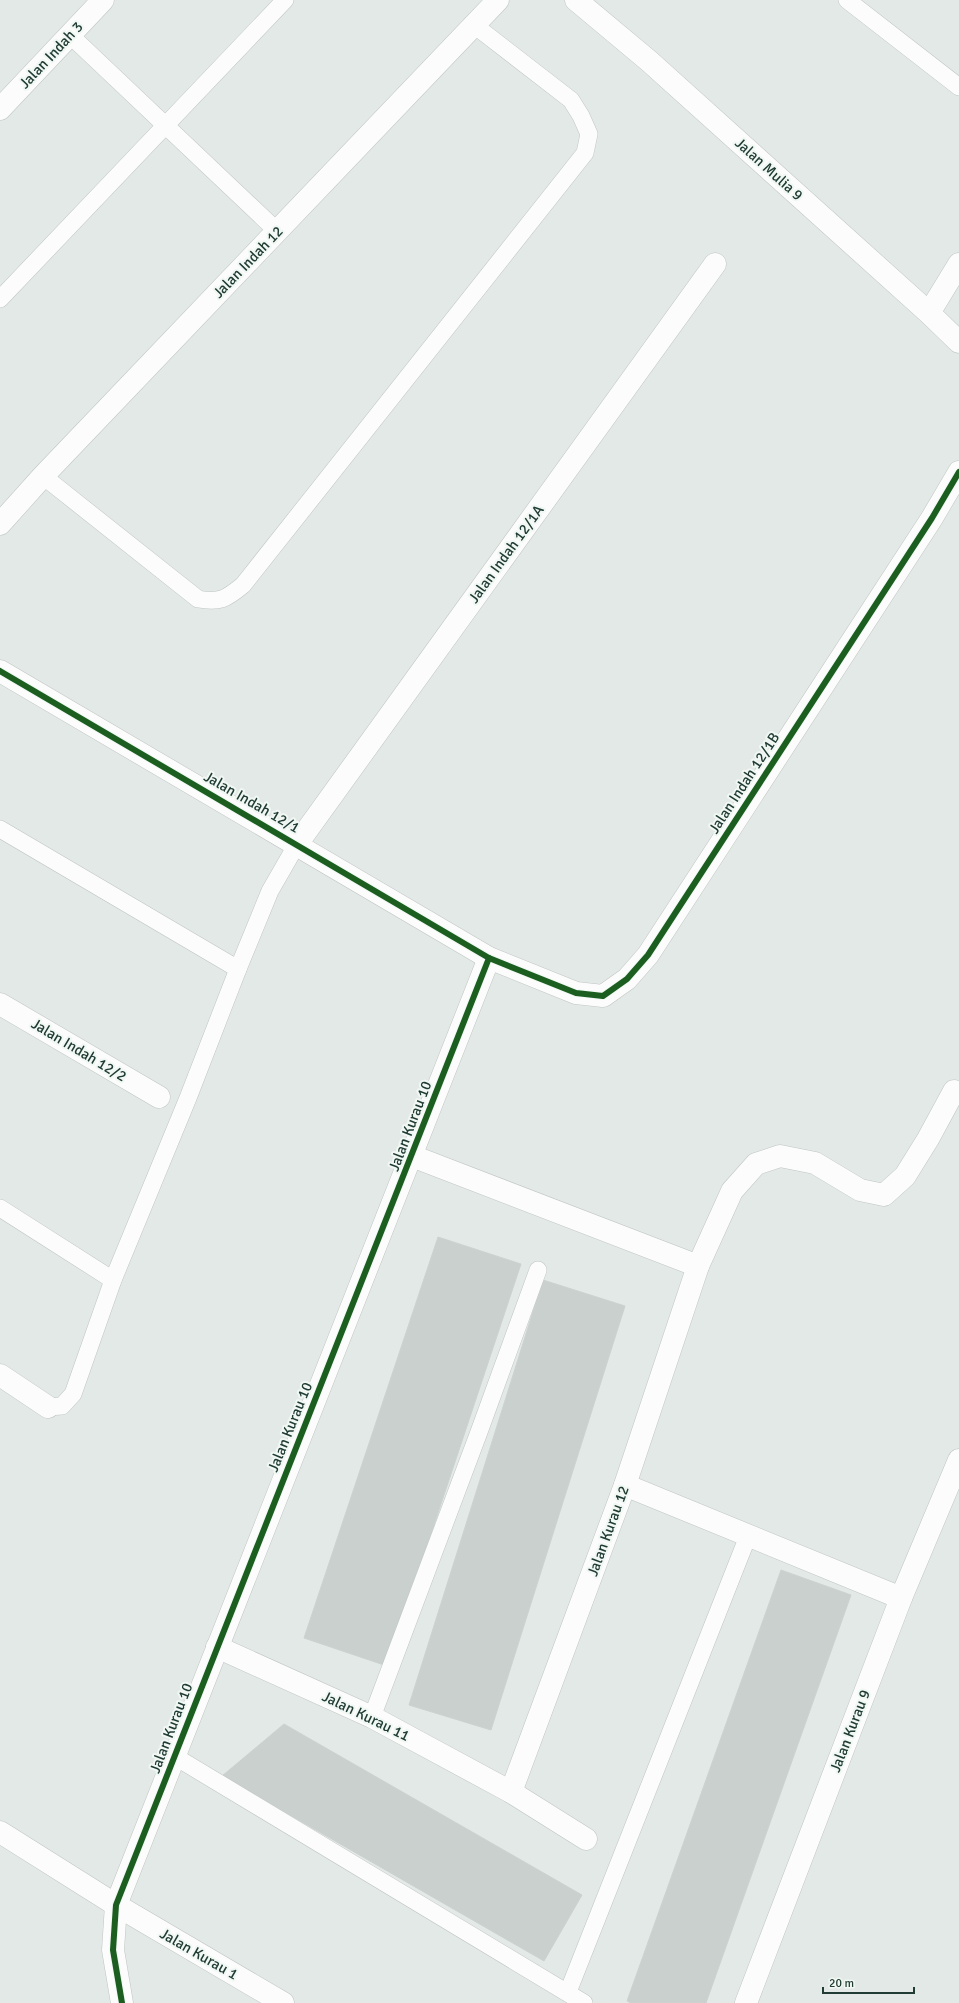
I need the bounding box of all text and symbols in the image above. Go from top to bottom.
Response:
street label: Jalan Indah 3 [15,18,87,92]
street label: Jalan Mulia 9 [731,134,807,204]
street label: Jalan Indah 12 [209,222,287,302]
street label: Jalan Indah 12/1A [464,501,548,607]
street label: Jalan Indah 12/1B [705,729,783,837]
street label: Jalan Indah 12/1 [201,767,303,837]
street label: Jalan Indah 12/2 [28,1015,130,1085]
street label: Jalan Kurau 10 [385,1078,435,1174]
street label: Jalan Kurau 10 [264,1380,316,1474]
street label: Jalan Kurau 12 [583,1483,633,1579]
street label: Jalan Kurau 10 [146,1680,196,1776]
street label: Jalan Kurau 11 [319,1687,413,1745]
street label: Jalan Kurau 9 [826,1687,874,1775]
street label: Jalan Kurau 1 [157,1924,241,1984]
scale bar [823,1969,914,1995]
text: 20 m [829,1976,854,1991]

